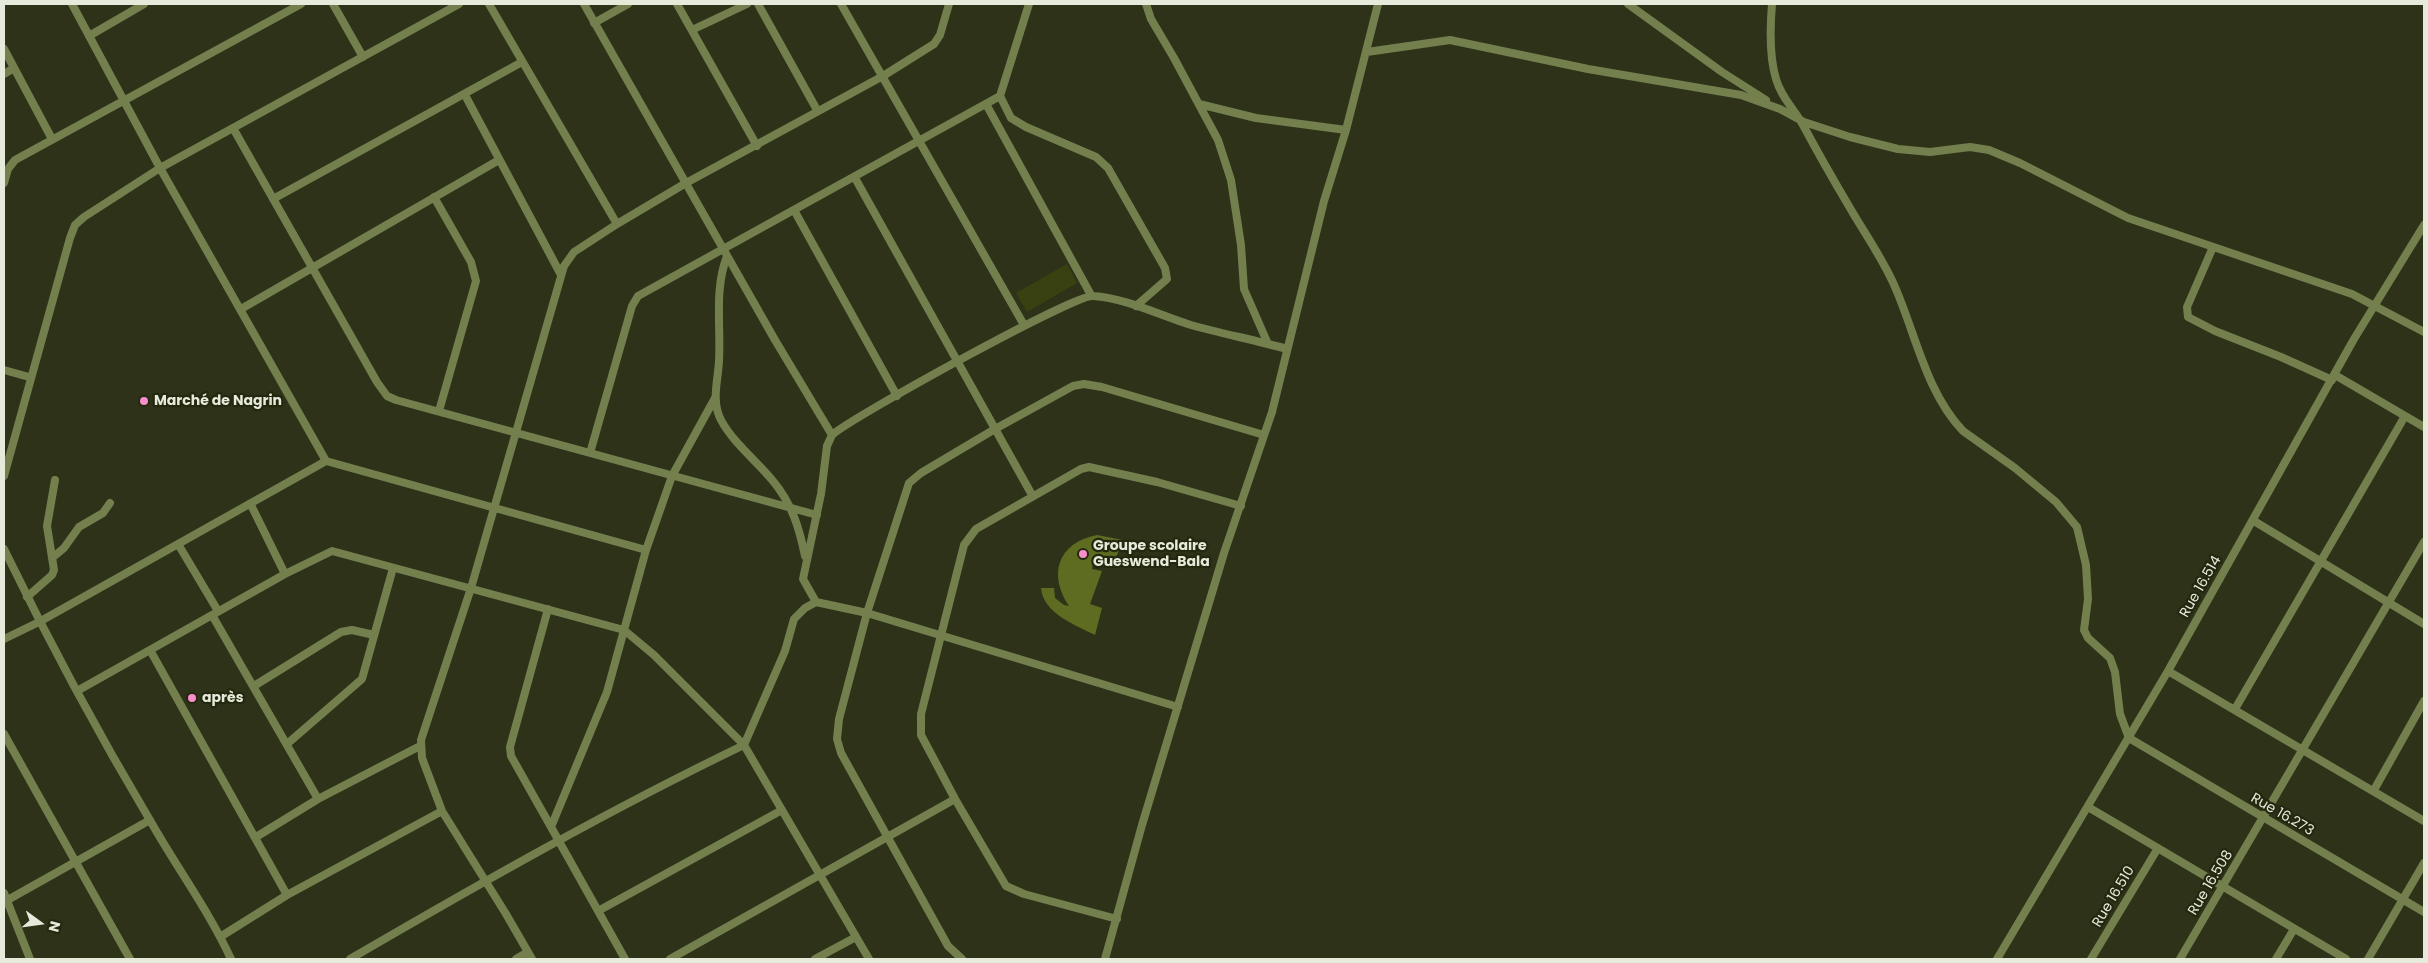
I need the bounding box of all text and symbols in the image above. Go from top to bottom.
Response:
place label: Marché de Nagrin [154,393,282,409]
marker: Marché de Nagrin [138,395,150,407]
place label: Groupe scolaire Gueswend-Bala [1093,538,1210,570]
marker: Groupe scolaire Gueswend-Bala [1077,548,1089,560]
street label: Rue 16.514 [2177,553,2225,621]
place label: après [202,690,243,706]
marker: après [186,692,198,704]
street label: Rue 16.273 [2247,790,2317,840]
street label: Rue 16.508 [2185,848,2237,918]
street label: Rue 16.510 [2089,863,2139,931]
north arrow [15,898,65,948]
text: N [44,919,66,934]

